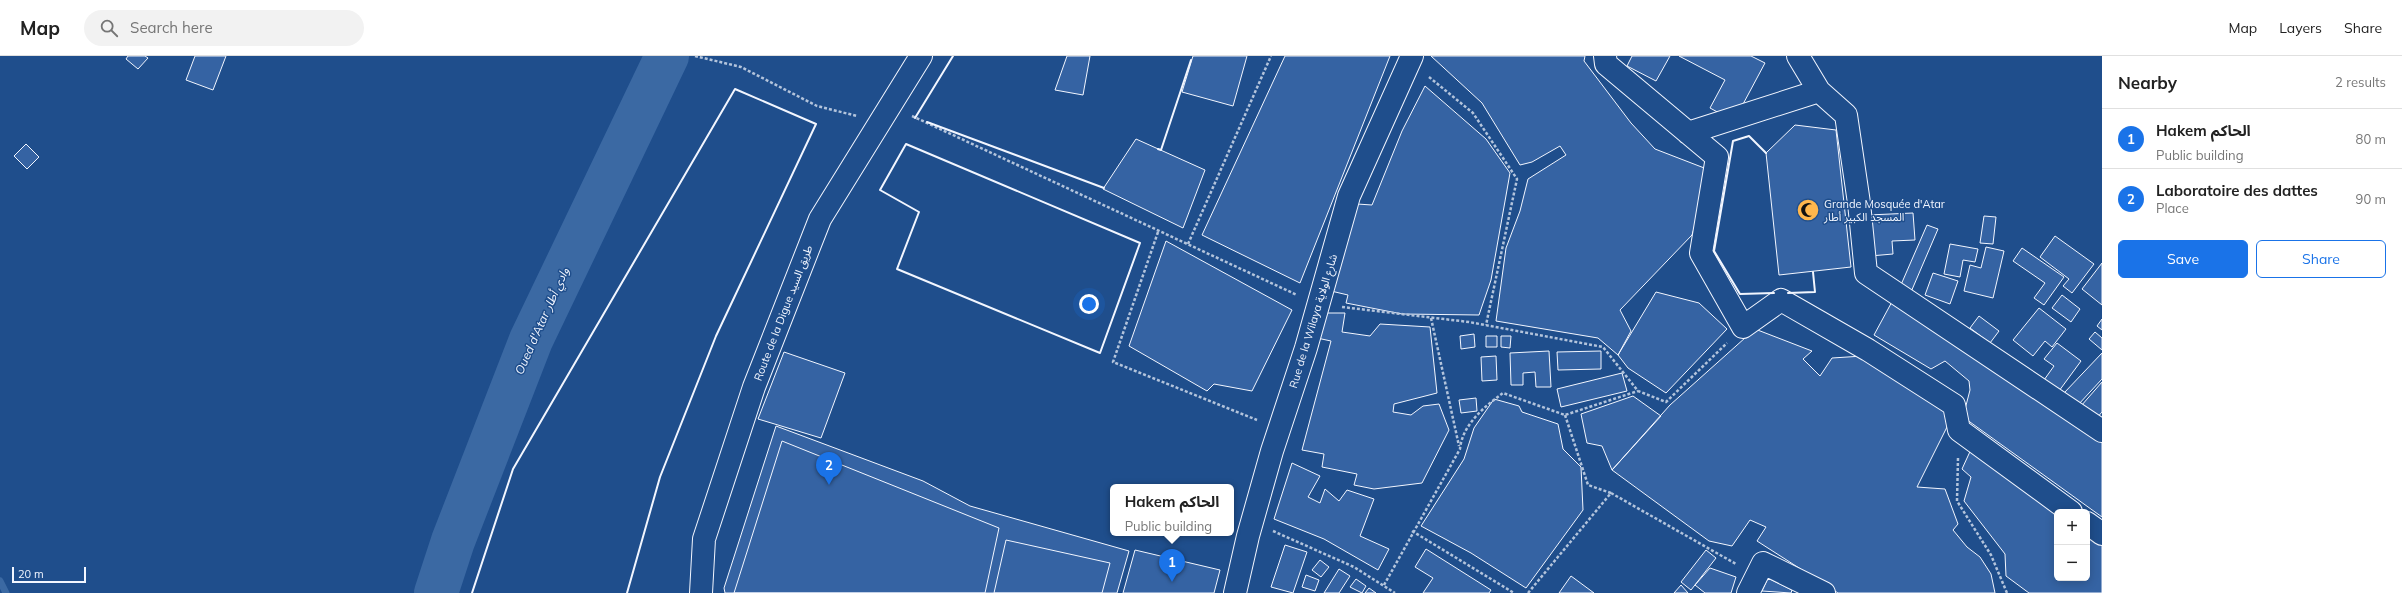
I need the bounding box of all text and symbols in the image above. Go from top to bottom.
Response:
search box [84,10,364,46]
text: Map [20,16,60,40]
icon: search [98,17,120,39]
text: Search here [130,18,213,37]
text: Map [2228,19,2257,37]
text: Layers [2279,19,2322,37]
text: Share [2344,19,2382,37]
text: Nearby [2118,72,2177,93]
text: 2 results [2335,74,2386,90]
text: Hakem الحاكم [2156,121,2251,140]
text: 1 [2127,131,2135,147]
text: 80 m [2356,131,2386,147]
text: Public building [2156,147,2244,163]
text: Laboratoire des dattes [2156,181,2318,200]
text: 2 [2127,191,2135,207]
text: 90 m [2356,191,2386,207]
mosque icon: Grande Mosquée d'Atar المسجد الكبير أطار [1795,197,1821,223]
place label: Grande Mosquée d'Atar المسجد الكبير أطار [1823,197,1945,224]
text: Place [2156,200,2189,216]
button: Save [2118,240,2248,278]
button: Share [2256,240,2386,278]
street label: Route de la Digue طريق السيد [751,243,815,383]
street label: Rue de la Wilaya شارع الولاية [1286,252,1341,390]
water label: Oued d'Atar وادي أطار [511,264,575,378]
your location [1079,294,1099,314]
pin: 2 [816,452,842,485]
popup [1110,484,1234,536]
text: Hakem الحاكم [1125,492,1219,511]
map controls [2054,509,2090,581]
button: + [2054,509,2090,545]
text: Public building [1125,518,1212,534]
button: − [2054,545,2090,581]
pin: 1 [1159,549,1185,582]
scale bar [12,565,86,584]
text: 20 m [18,567,44,581]

